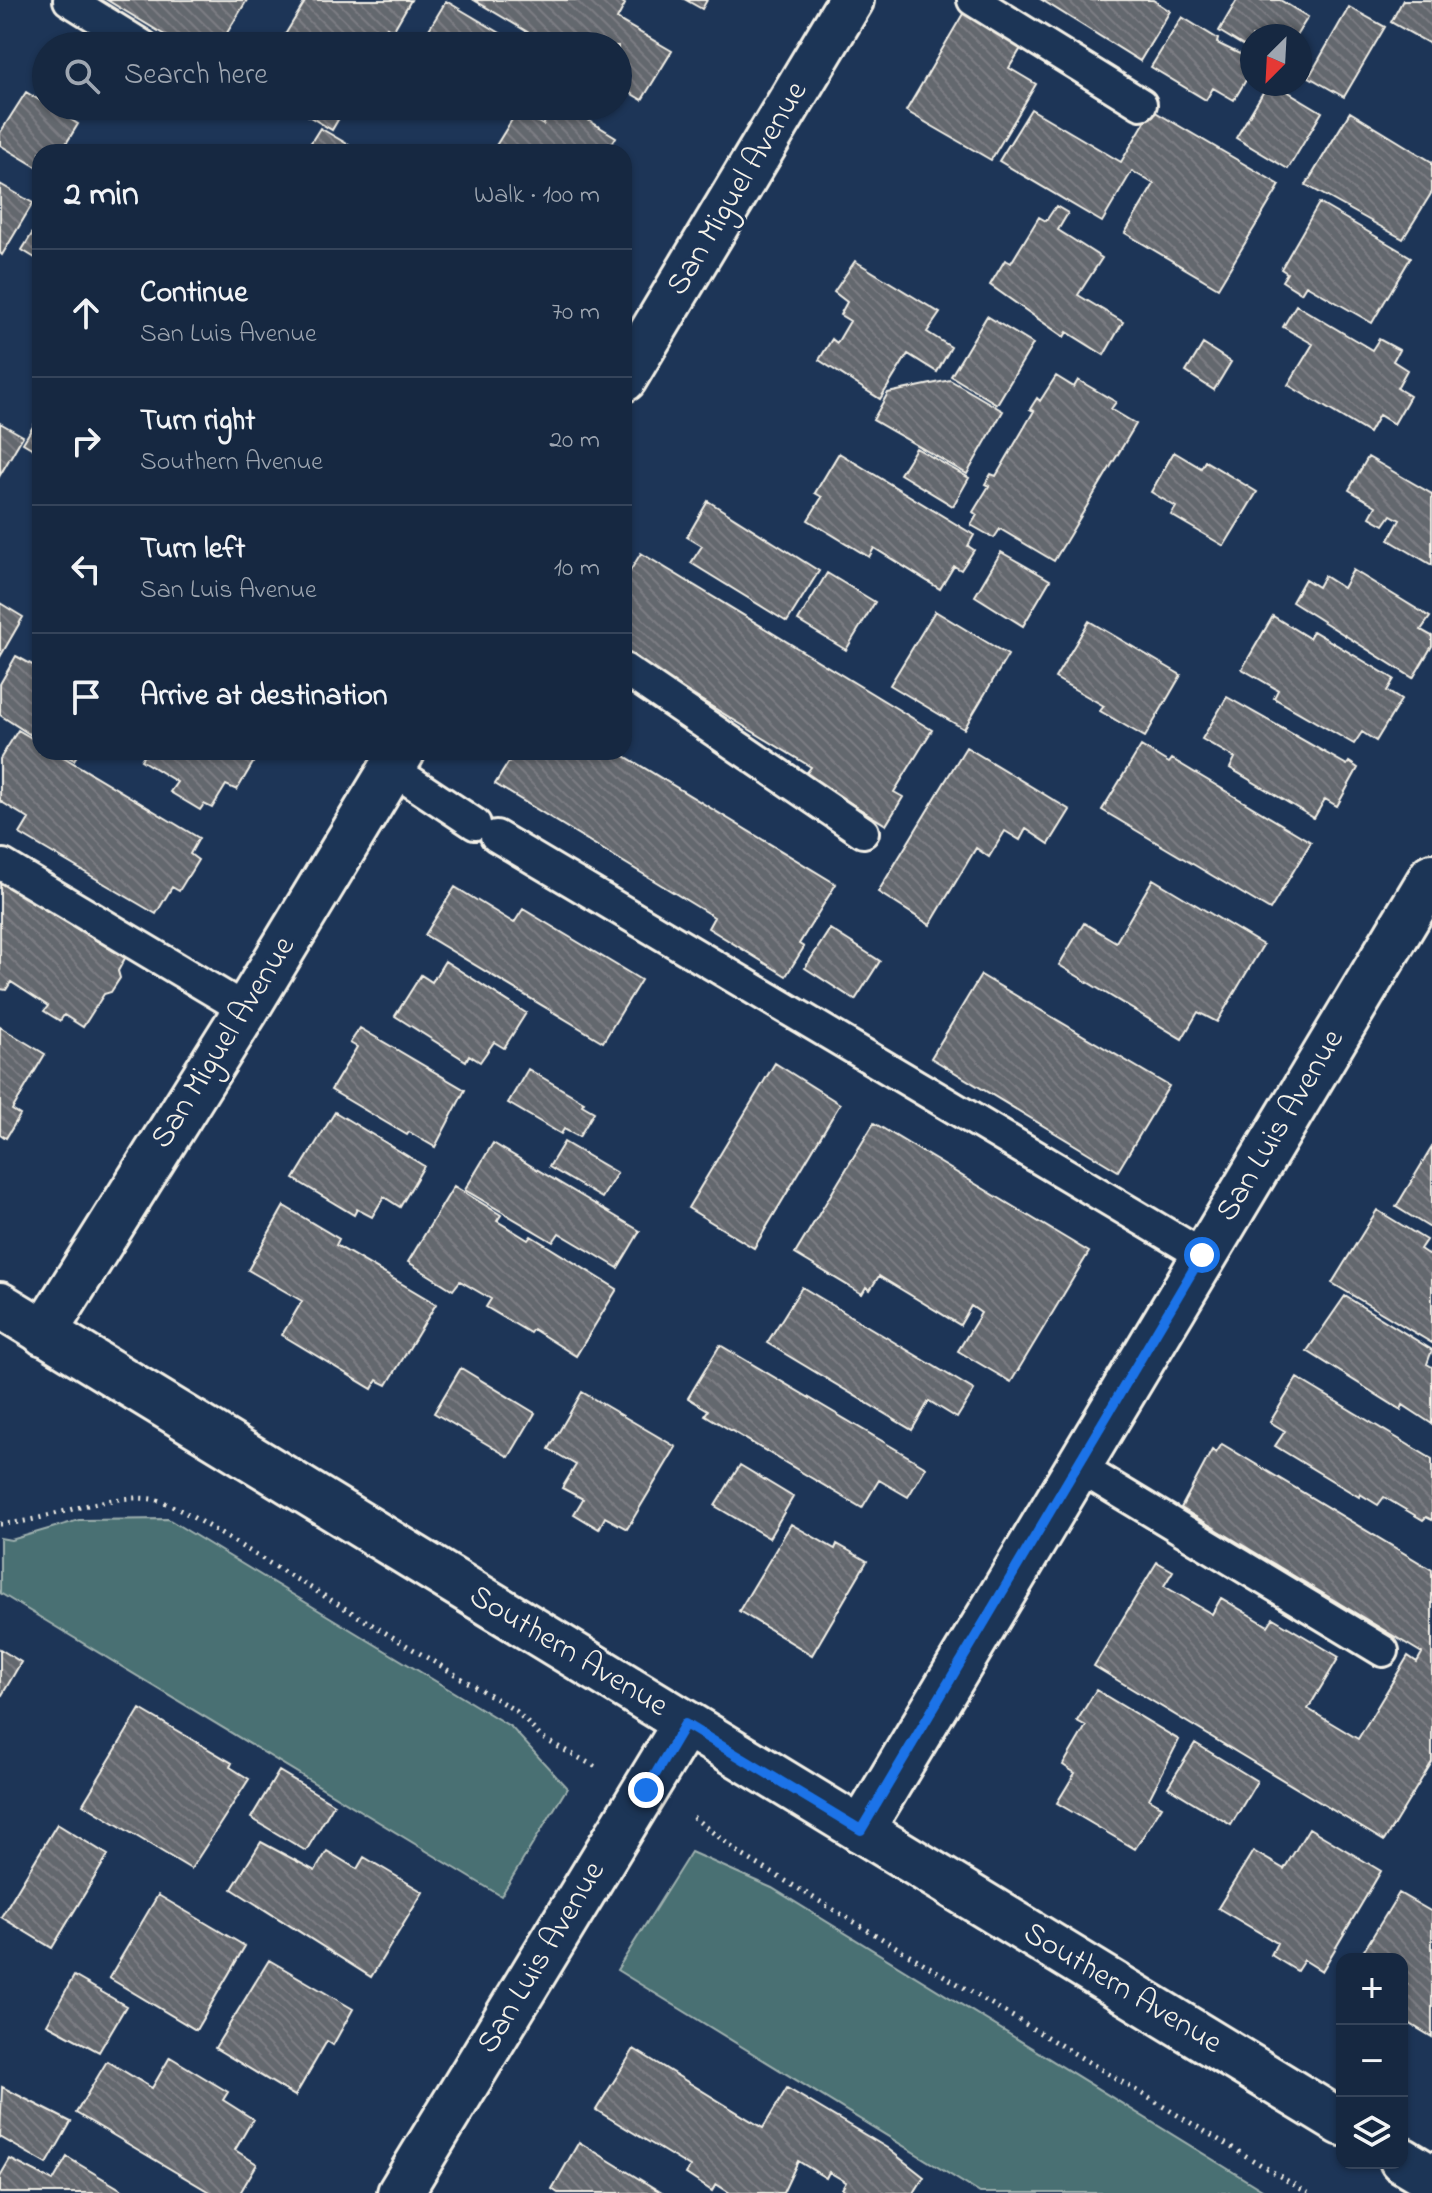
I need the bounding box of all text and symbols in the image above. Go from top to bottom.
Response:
north arrow [1240,24,1312,96]
search box [32,32,632,120]
icon: search [60,54,104,98]
text: Search here [124,54,268,98]
street label: San Miguel Avenue [655,72,821,305]
text: 2 min [64,171,139,221]
text: Walk · 100 m [474,177,600,215]
text: Continue [140,272,248,316]
icon: ahead [64,291,108,335]
text: 70 m [551,294,600,332]
text: San Luis Avenue [140,316,317,354]
text: Turn right [140,400,255,444]
icon: right [64,419,108,463]
text: 20 m [549,422,600,460]
text: Southern Avenue [140,444,323,482]
text: Turn left [140,528,245,572]
icon: left [64,547,108,591]
text: 10 m [554,550,600,588]
text: San Luis Avenue [140,572,317,610]
icon: arrive [64,675,108,719]
text: Arrive at destination [140,675,388,719]
street label: San Miguel Avenue [140,927,309,1158]
street label: San Luis Avenue [1205,1020,1357,1231]
route start [1184,1237,1220,1273]
street label: Southern Avenue [459,1574,677,1730]
route end [628,1772,664,1808]
street label: San Luis Avenue [466,1852,618,2063]
street label: Southern Avenue [1013,1911,1231,2067]
map controls [1336,1953,1408,2169]
button: + [1336,1953,1408,2025]
button: − [1336,2025,1408,2097]
button: layers [1336,2097,1408,2169]

